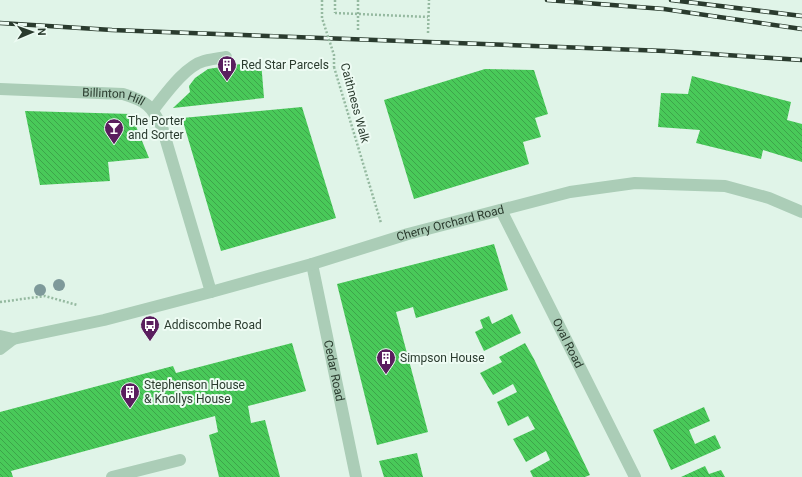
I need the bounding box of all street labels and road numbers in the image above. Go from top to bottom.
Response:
street label: Caithness Walk [338,62,373,145]
street label: Billinton Hill [82,85,147,109]
street label: Cherry Orchard Road [395,202,506,244]
street label: Oval Road [549,316,586,370]
street label: Cedar Road [321,339,347,403]

